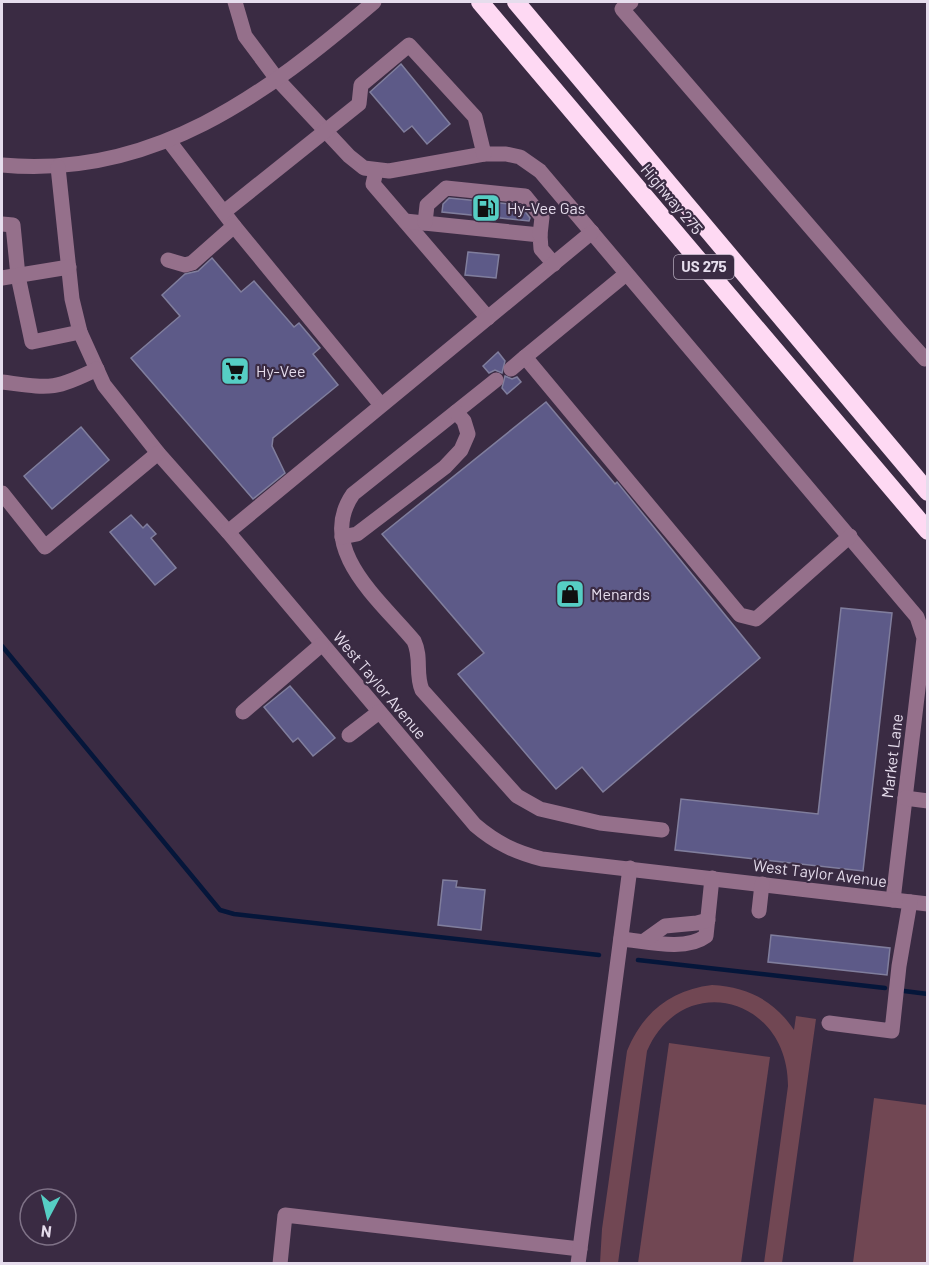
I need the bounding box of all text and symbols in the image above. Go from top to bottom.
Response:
street label: Highway 275 [637,160,707,238]
fuel station icon: Hy-Vee Gas [470,192,502,224]
place label: Hy-Vee Gas [507,198,585,217]
road number: US 275 [674,255,734,279]
supermarket icon: Hy-Vee [219,355,251,387]
place label: Hy-Vee [256,361,306,380]
shop icon: Menards [554,578,586,610]
place label: Menards [591,584,650,603]
street label: West Taylor Avenue [330,627,431,742]
street label: Market Lane [877,713,906,799]
street label: West Taylor Avenue [752,855,888,890]
north arrow [18,1187,78,1247]
text: N [40,1222,53,1242]

